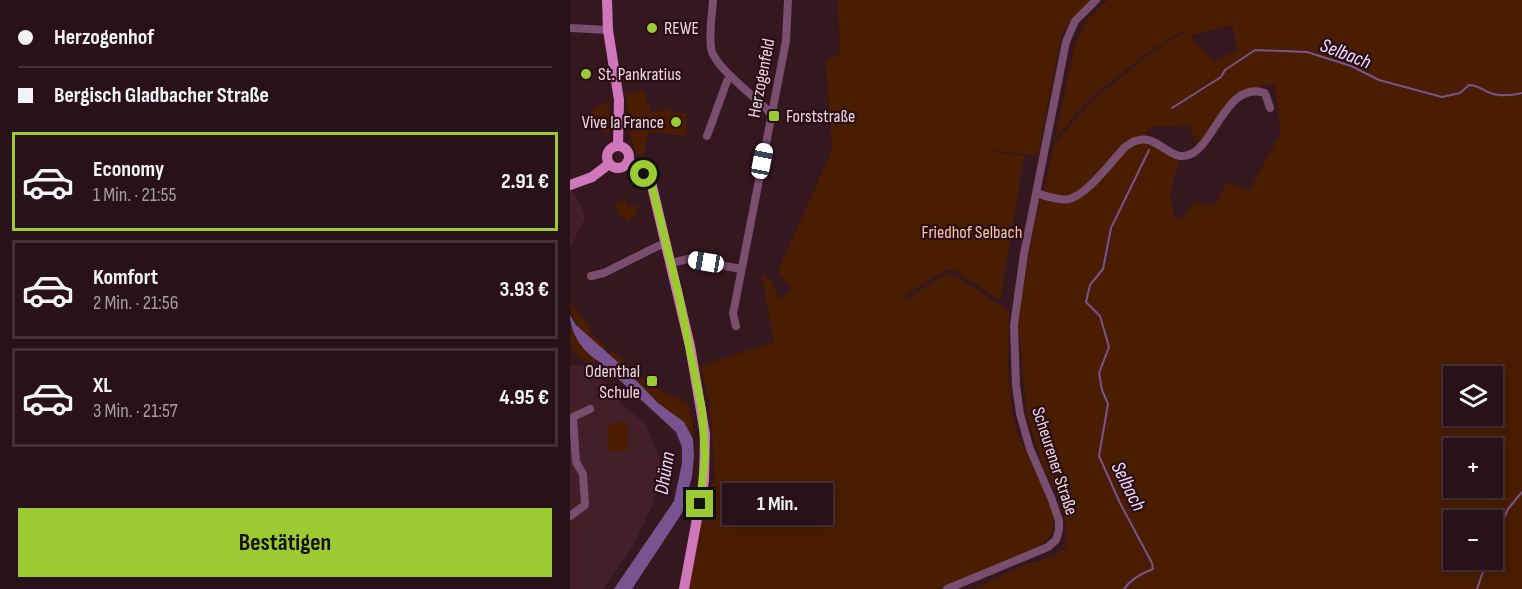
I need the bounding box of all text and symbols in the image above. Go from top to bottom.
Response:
place label: REWE [664,18,699,39]
marker: REWE [645,21,659,35]
text: Herzogenhof [54,24,154,51]
water label: Selbach [1317,33,1374,74]
street label: Herzogenfeld [744,37,779,119]
place label: St. Pankratius [598,64,681,85]
marker: St. Pankratius [579,67,593,81]
text: Bergisch Gladbacher Straße [54,82,269,109]
place label: Forststraße [786,106,855,127]
marker: Forststraße [767,109,781,123]
place label: Vive la France [582,112,664,133]
marker: Vive la France [669,115,683,129]
car [750,142,774,180]
icon: car [21,155,75,209]
text: Economy [93,156,164,183]
route start [630,160,657,187]
text: 2.91 € [501,168,549,195]
text: 1 Min. · 21:55 [93,183,177,207]
park label: Friedhof Selbach [922,222,1022,243]
car [687,250,725,274]
icon: car [21,263,75,317]
text: Komfort [93,264,158,291]
text: 3.93 € [499,276,549,303]
text: 2 Min. · 21:56 [93,291,179,315]
place label: Odenthal Schule [585,361,640,403]
map controls [1443,366,1503,570]
button: layers [1443,366,1503,426]
icon: car [21,371,75,425]
text: XL [93,372,112,399]
marker: Odenthal Schule [645,374,659,388]
text: 4.95 € [499,384,549,411]
text: 3 Min. · 21:57 [93,399,178,423]
street label: Scheurener Straße [1027,405,1082,518]
button: + [1443,438,1503,498]
water label: Dhünn [650,450,680,496]
water label: Selbach [1106,458,1151,515]
callout: 1 Min. [721,483,832,525]
route end [686,490,713,517]
text: 1 Min. [757,492,798,516]
button: Bestätigen [18,508,552,577]
button: − [1443,510,1503,570]

